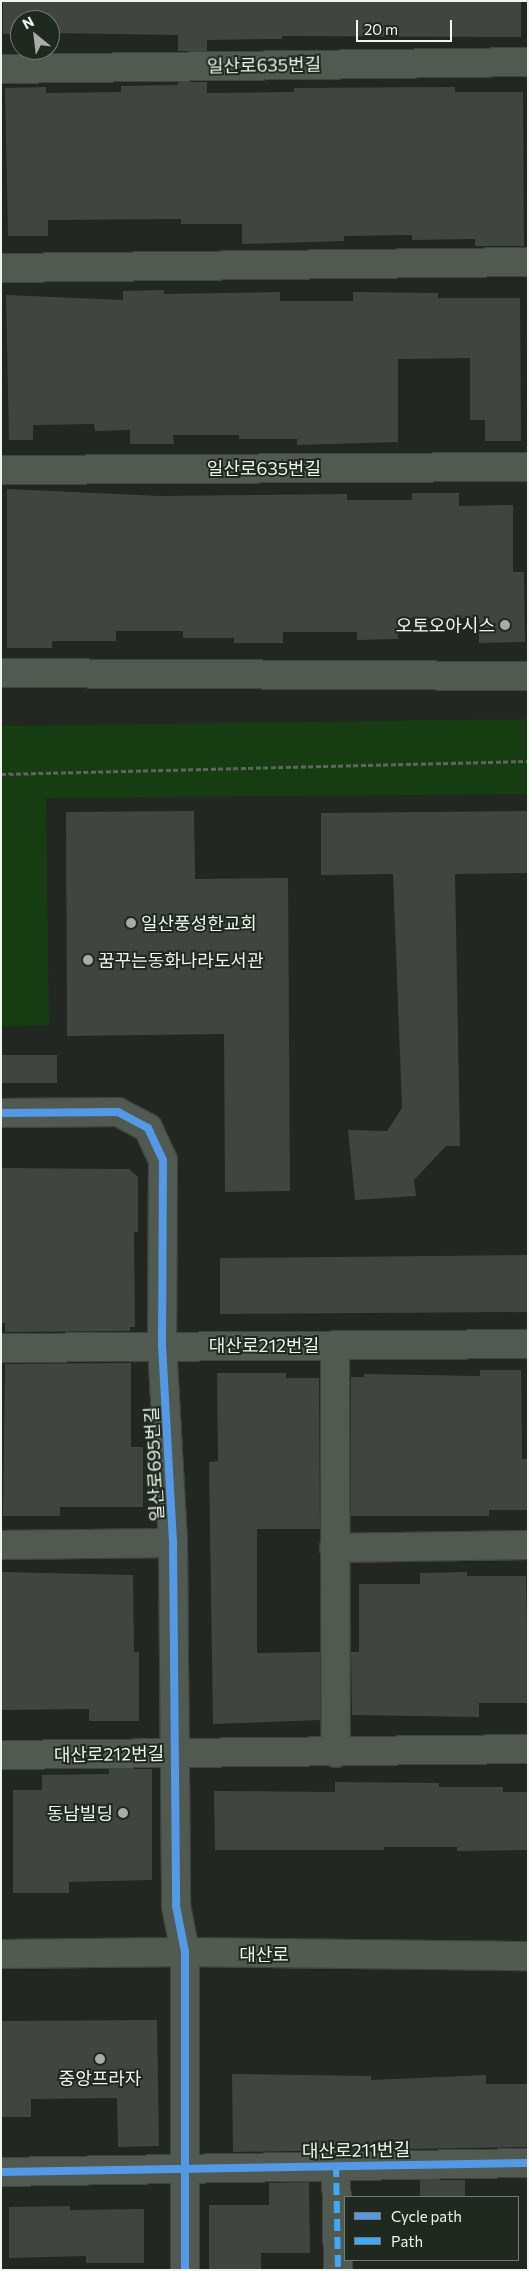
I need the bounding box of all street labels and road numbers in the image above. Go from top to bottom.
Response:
street label: 일산로635번길 [207,53,321,77]
street label: 일산로635번길 [207,457,321,479]
street label: 대산로212번길 [209,1334,319,1356]
street label: 일산로695번길 [140,1406,168,1522]
street label: 대산로212번길 [54,1742,164,1766]
street label: 대산로 [239,1943,289,1965]
street label: 대산로211번길 [302,2138,410,2162]

